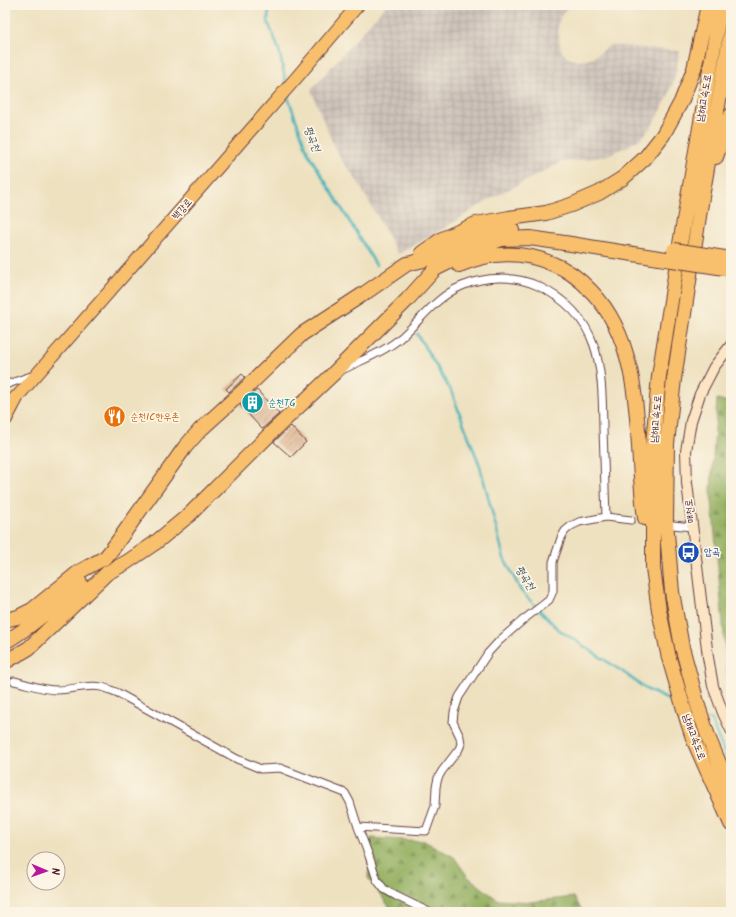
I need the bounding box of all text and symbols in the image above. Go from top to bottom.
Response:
street label: 남해고속도로 [692,73,716,123]
water label: 평곡천 [299,123,326,156]
street label: 백강로 [168,195,196,223]
building icon: 순천TG [240,390,266,416]
street label: 남해고속도로 [646,394,666,444]
place label: 순천TG [268,395,296,411]
restaurant icon: 순천IC한우촌 [102,404,128,430]
place label: 순천IC한우촌 [130,409,179,425]
street label: 매천로 [681,498,699,524]
bus stop icon: 압곡 [675,539,701,565]
place label: 압곡 [704,544,720,560]
water label: 평곡천 [510,562,540,595]
street label: 남해고속도로 [678,712,710,762]
north arrow [26,851,66,891]
text: N [46,868,64,875]

